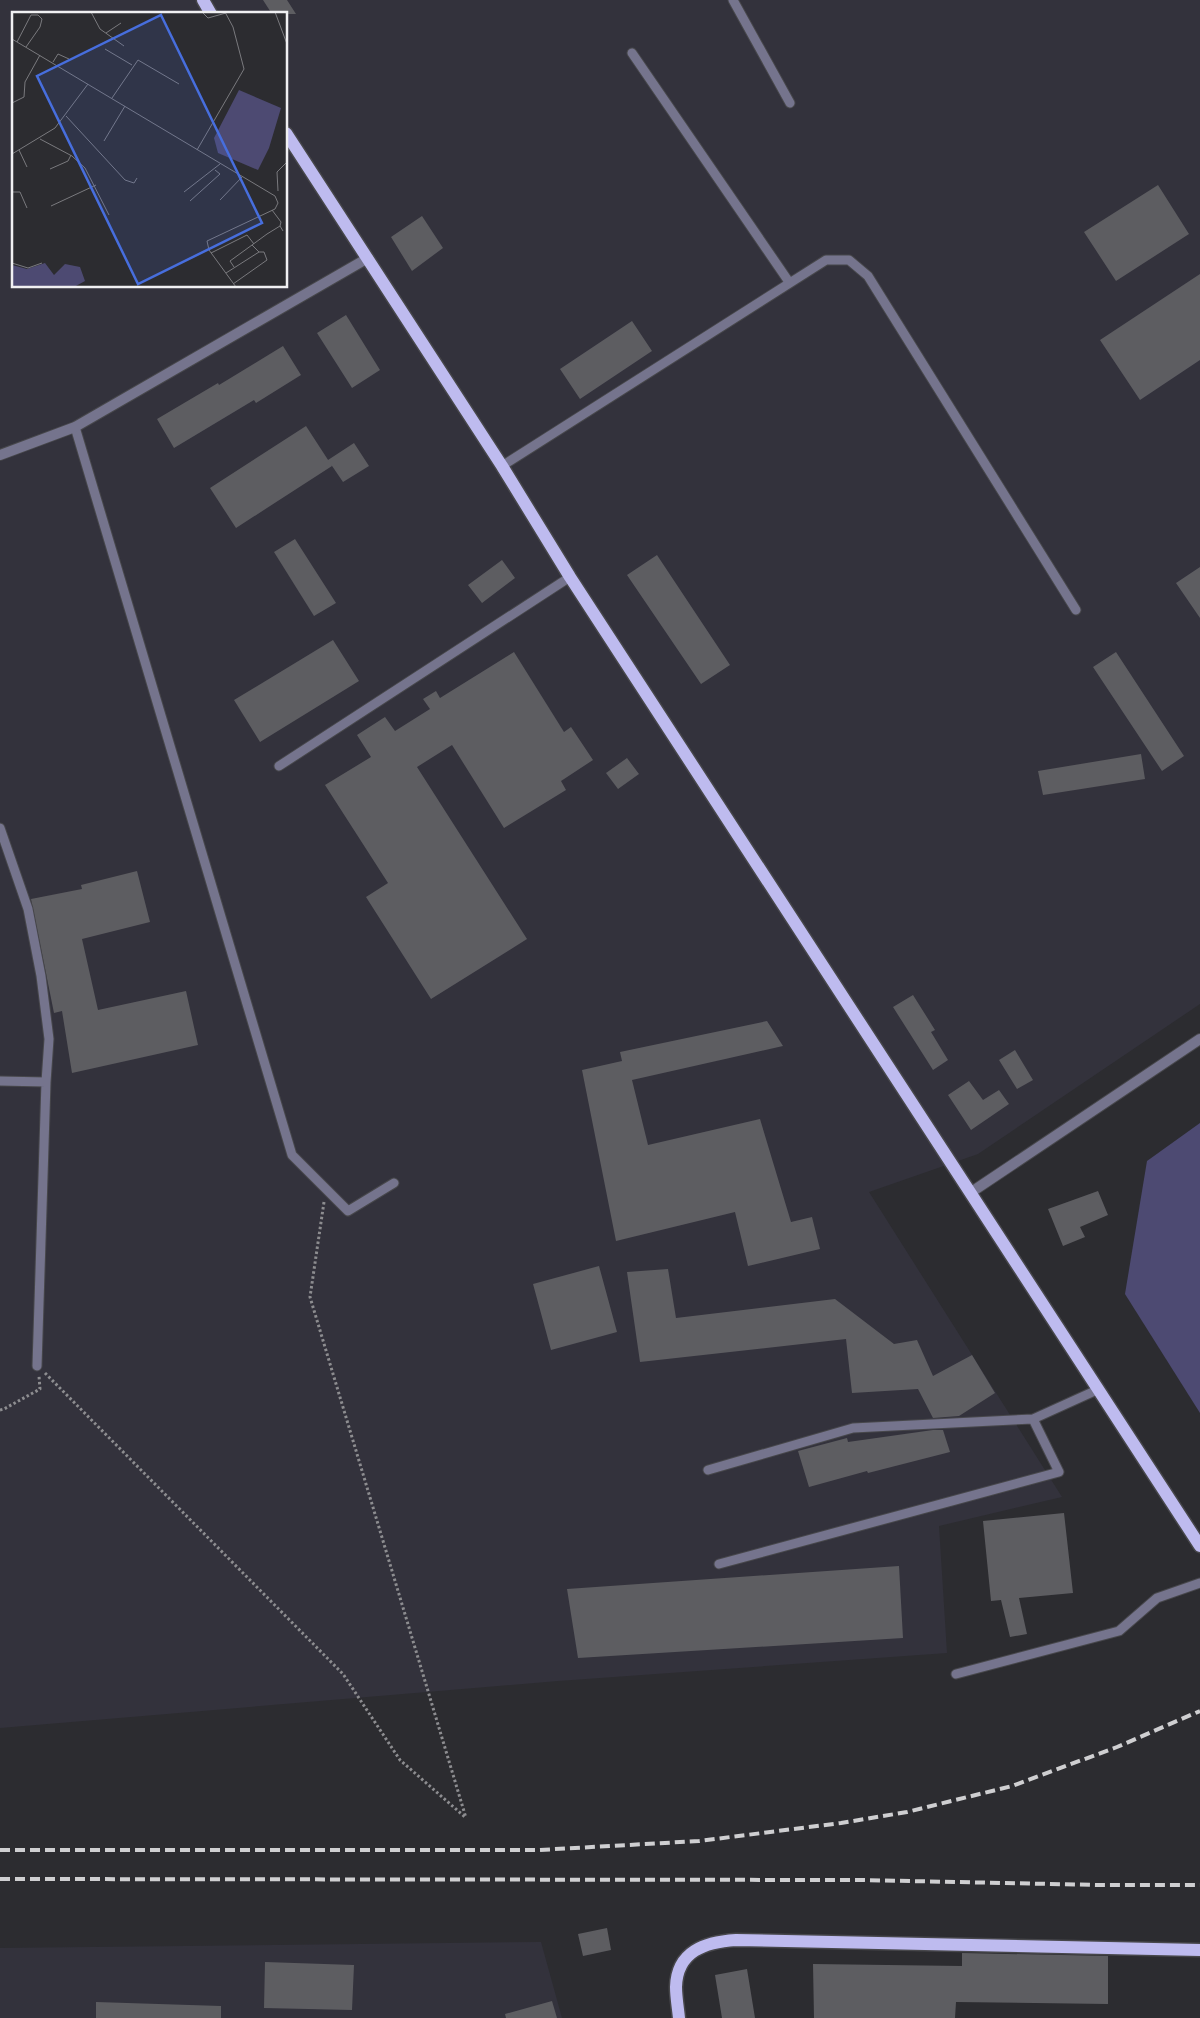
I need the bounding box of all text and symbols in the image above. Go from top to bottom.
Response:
inset map [12,12,288,288]

